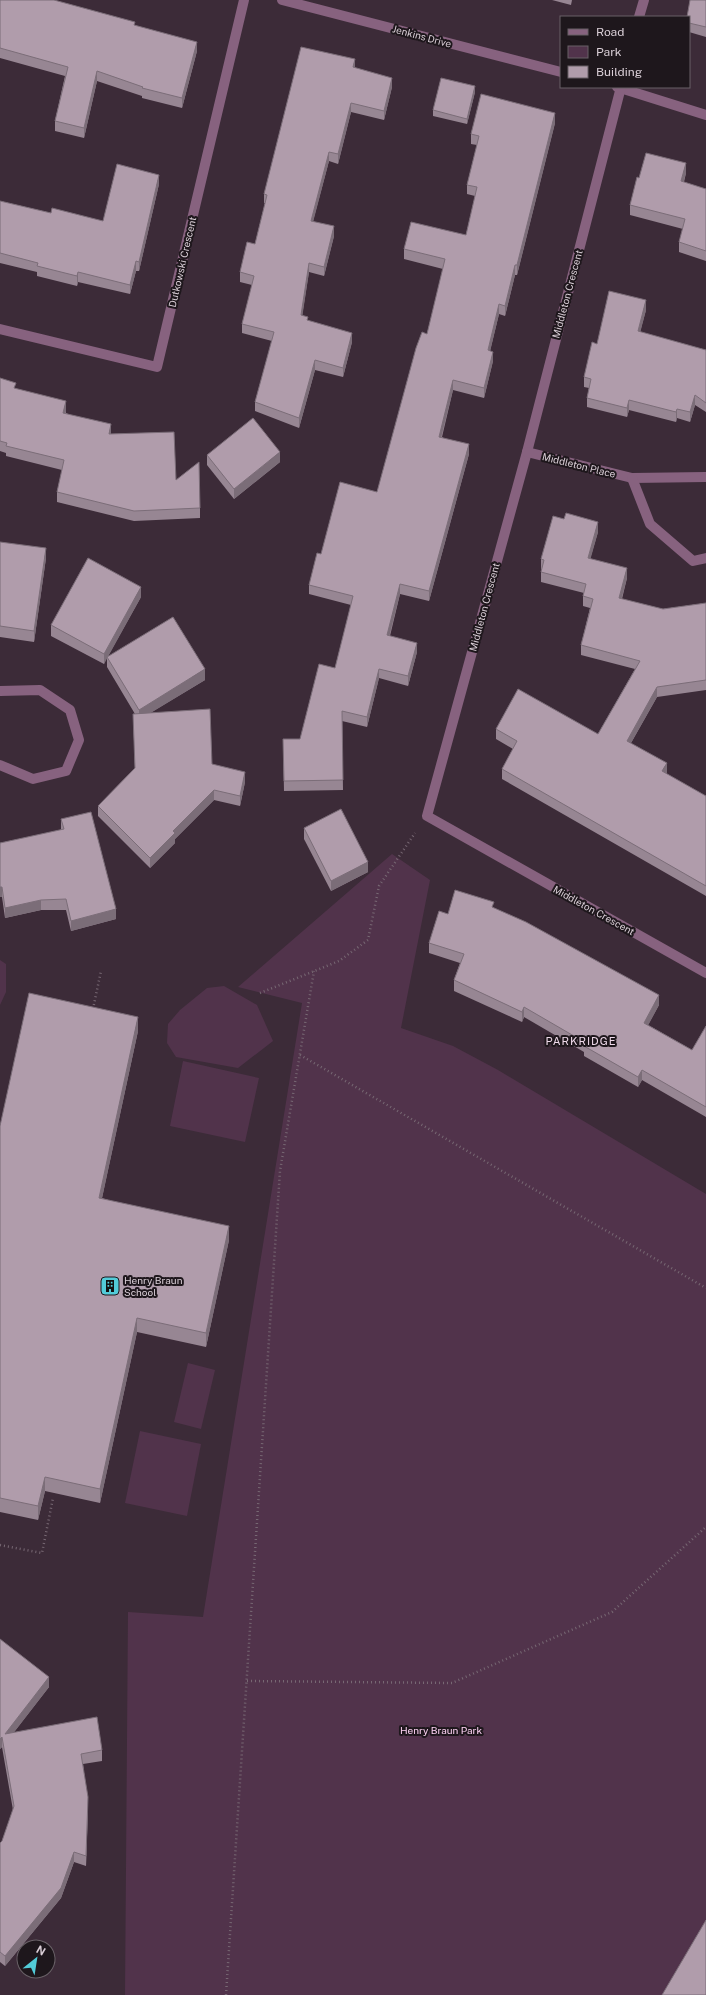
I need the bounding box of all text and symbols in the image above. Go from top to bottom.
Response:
legend [560,16,690,88]
street label: Jenkins Drive [391,22,453,50]
text: Road [596,25,624,39]
text: Park [596,45,622,59]
text: Building [596,65,642,79]
street label: Dutkowski Crescent [166,215,198,309]
street label: Middleton Crescent [549,248,585,340]
street label: Middleton Place [541,450,617,480]
street label: Middleton Crescent [466,561,502,653]
street label: Middleton Crescent [551,883,637,937]
district label: PARKRIDGE [545,1035,617,1047]
place label: Henry Braun School [124,1274,183,1298]
building icon: Henry Braun School [99,1275,121,1297]
park label: Henry Braun Park [400,1724,482,1736]
north arrow [16,1939,56,1979]
text: N [34,1943,48,1958]

